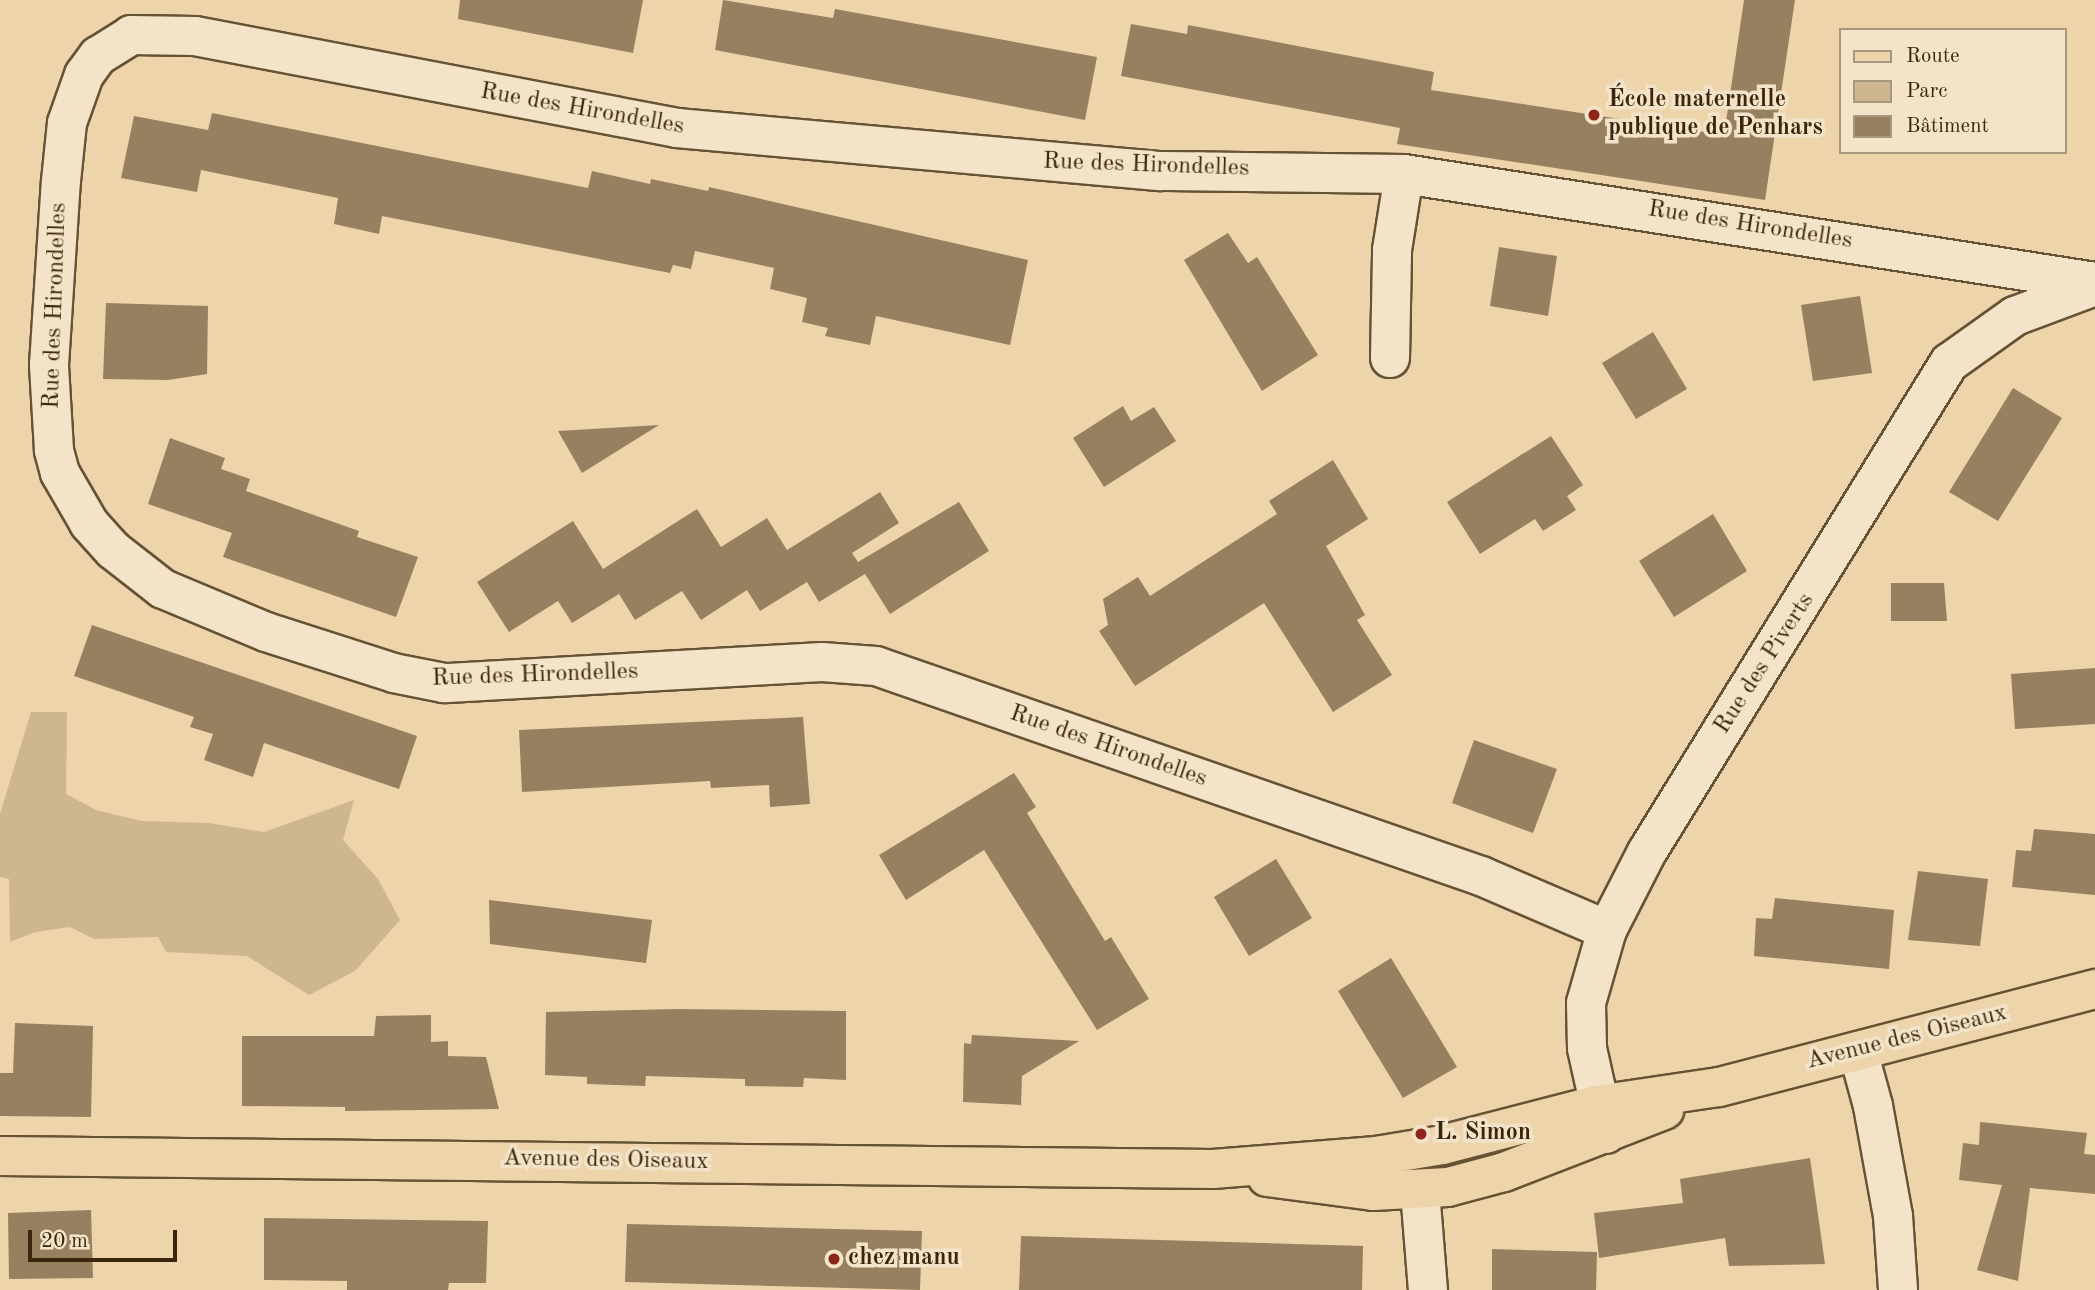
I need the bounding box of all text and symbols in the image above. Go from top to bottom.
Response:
legend [1840,28,2067,154]
text: Route [1906,46,1960,67]
street label: Rue des Hirondelles [478,78,686,142]
text: Parc [1906,81,1948,102]
place label: École maternelle publique de Penhars [1608,87,1823,143]
marker: École maternelle publique de Penhars [1586,107,1602,123]
text: Bâtiment [1906,116,1989,137]
street label: Rue des Hirondelles [1042,148,1250,184]
street label: Rue des Hirondelles [1646,196,1854,256]
street label: Rue des Hirondelles [38,202,74,410]
street label: Rue des Piverts [1709,588,1821,740]
street label: Rue des Hirondelles [431,658,639,694]
street label: Rue des Hirondelles [1006,700,1210,794]
street label: Avenue des Oiseaux [1804,999,2010,1077]
place label: L. Simon [1435,1120,1531,1148]
marker: L. Simon [1413,1126,1429,1142]
street label: Avenue des Oiseaux [503,1145,709,1177]
scale bar [32,1216,180,1260]
text: 20 m [41,1231,88,1252]
place label: chez manu [848,1245,960,1273]
marker: chez manu [826,1251,842,1267]

